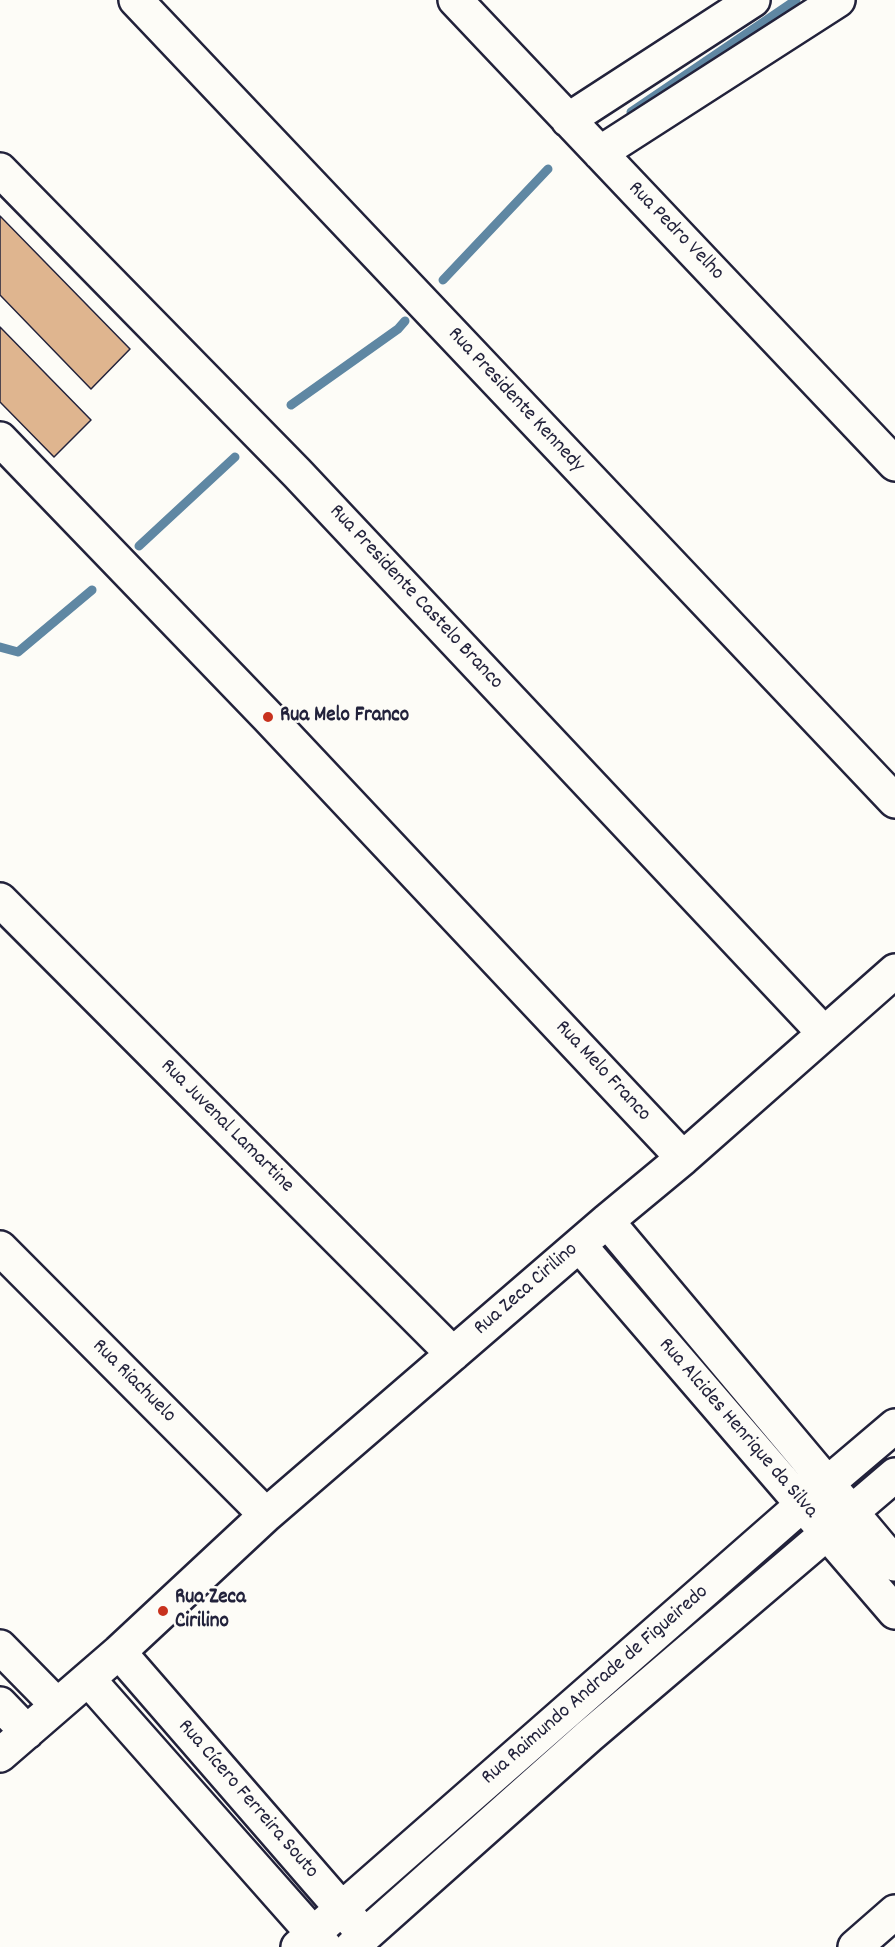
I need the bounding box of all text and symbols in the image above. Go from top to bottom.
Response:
street label: Rua Pedro Velho [622,177,728,287]
street label: Rua Presidente Kennedy [441,323,589,479]
street label: Rua Presidente Castelo Branco [323,500,507,696]
place label: Rua Melo Franco [280,704,409,730]
marker: Rua Melo Franco [261,710,275,724]
street label: Rua Melo Franco [549,1016,655,1128]
street label: Rua Juvenal Lamartine [154,1055,298,1199]
street label: Rua Zeca Cirilino [470,1238,584,1342]
street label: Rua Alcides Henrique da Silva [652,1334,822,1524]
street label: Rua Riachuelo [86,1335,180,1429]
street label: Rua Raimundo Andrade de Figueiredo [477,1581,715,1791]
place label: Rua Zeca Cirilino [175,1586,246,1636]
marker: Rua Zeca Cirilino [156,1604,170,1618]
street label: Rua Cícero Ferreira Souto [171,1715,323,1885]

